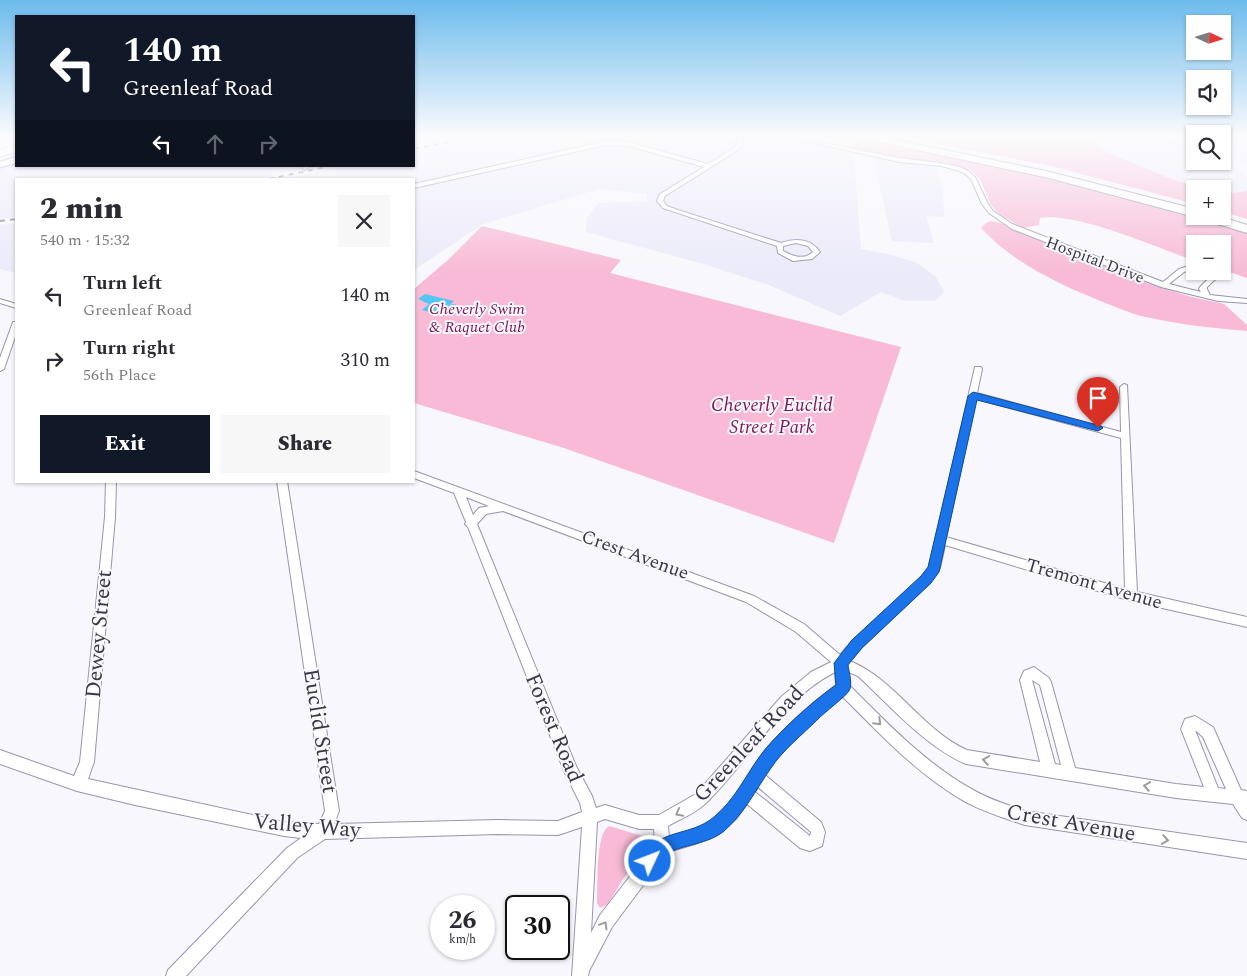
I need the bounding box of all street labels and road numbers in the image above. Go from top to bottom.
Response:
street label: Hospital Drive [1042,230,1148,290]
street label: Crest Avenue [577,522,693,588]
street label: Tremont Avenue [1022,551,1166,617]
street label: Dewey Street [77,568,121,700]
street label: Euclid Street [294,666,346,796]
street label: Forest Road [516,668,592,788]
street label: Greenleaf Road [686,678,812,810]
street label: Crest Avenue [1004,795,1138,851]
street label: Valley Way [252,805,364,847]

